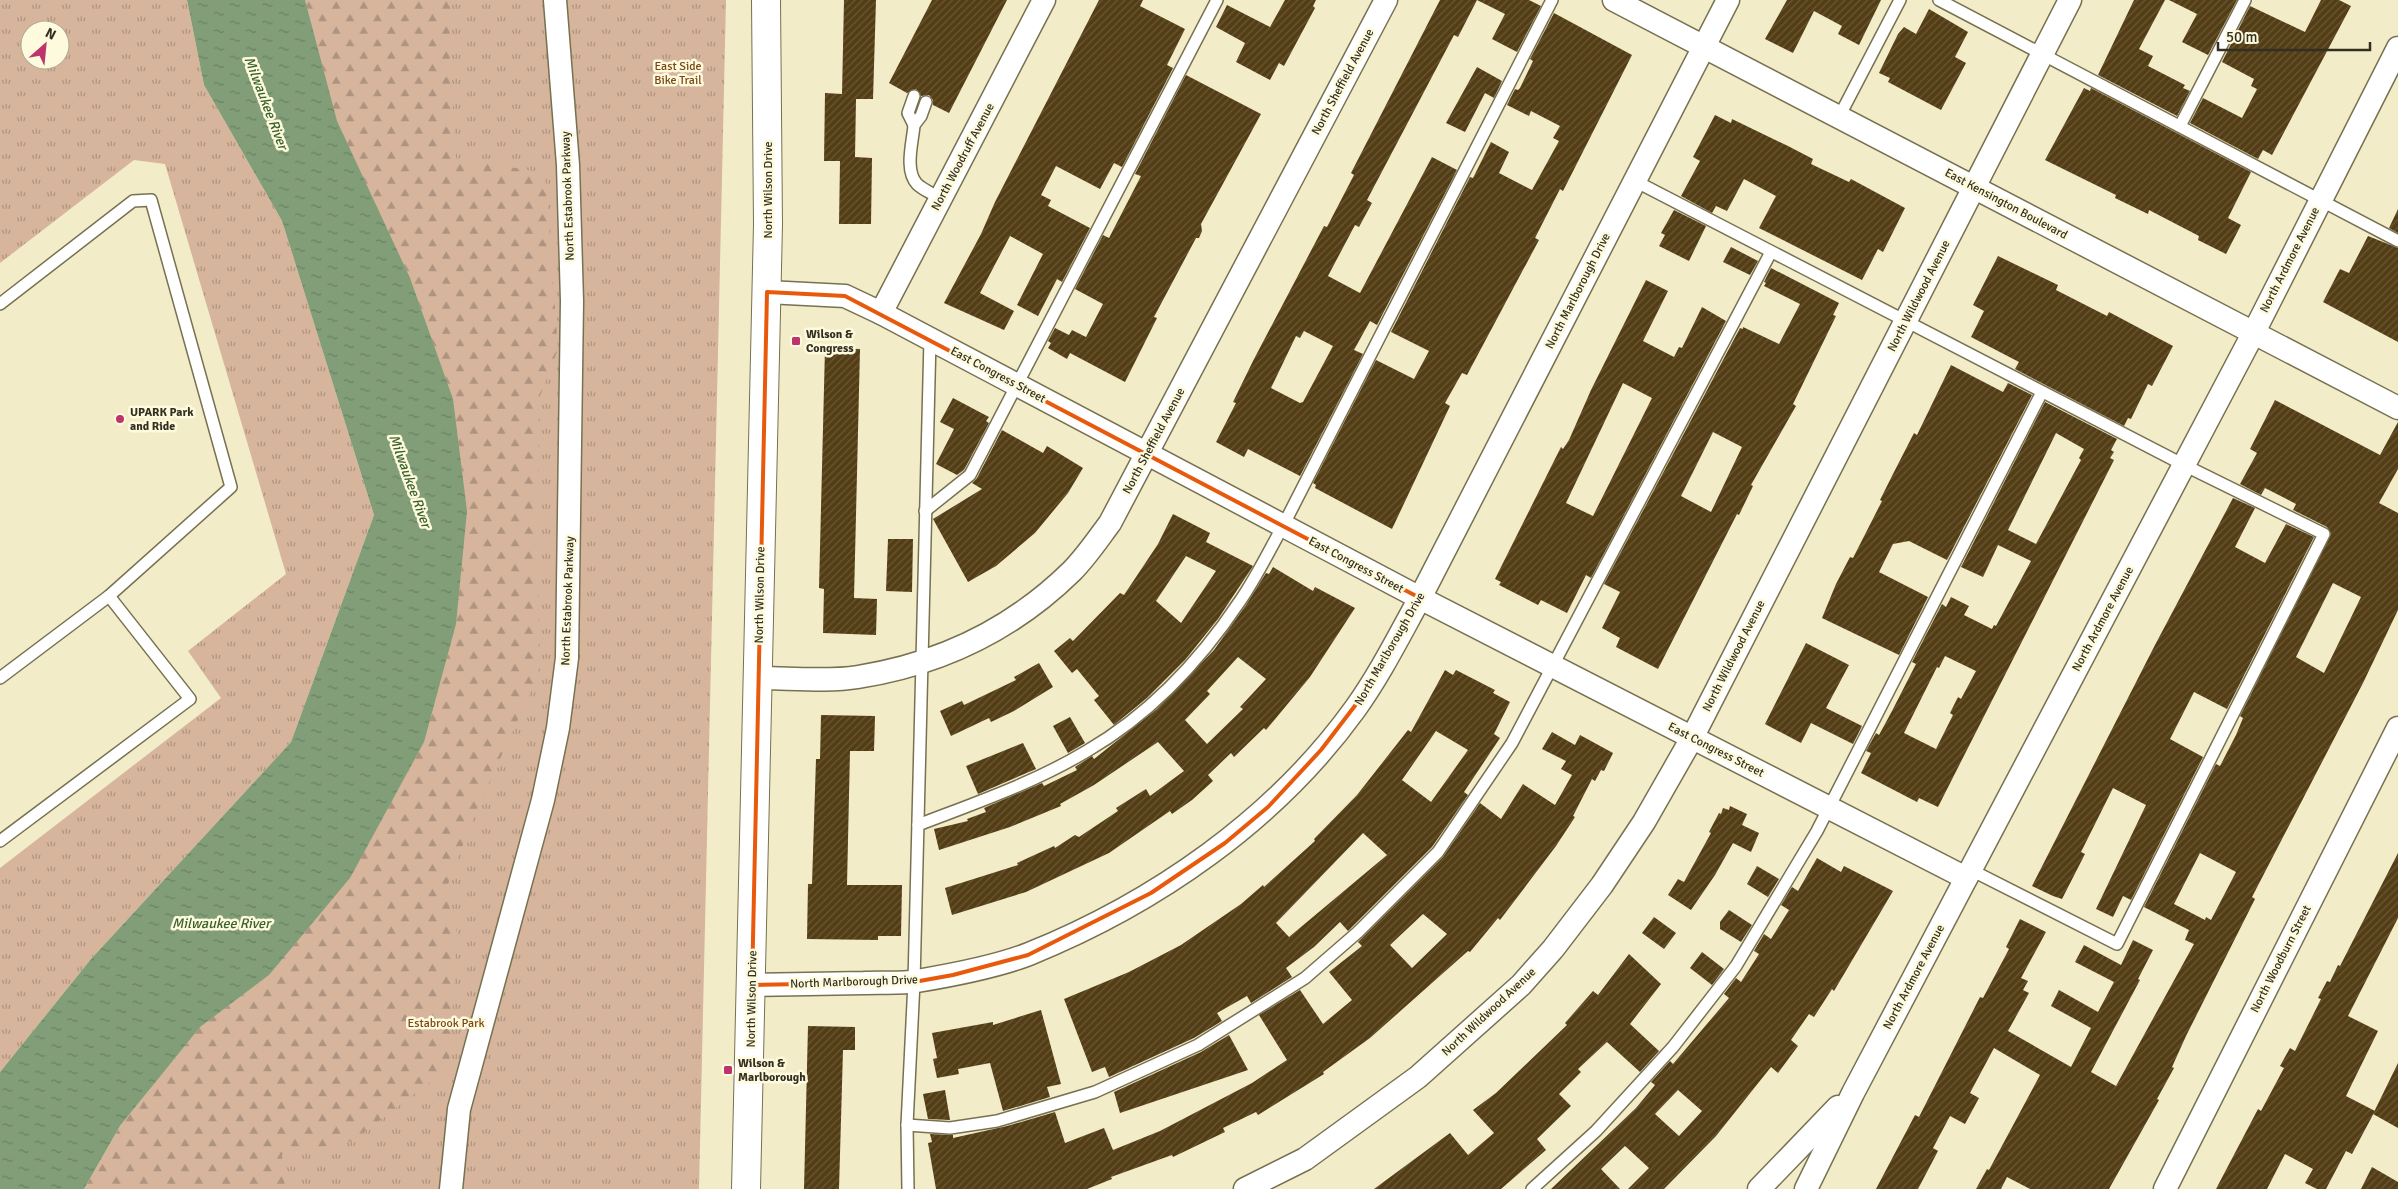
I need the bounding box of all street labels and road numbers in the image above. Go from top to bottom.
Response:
street label: North Sheffield Avenue [1309,26,1377,138]
street label: North Woodruff Avenue [928,101,998,213]
street label: North Estabrook Parkway [558,131,578,261]
street label: North Wilson Drive [761,142,776,238]
street label: East Kensington Boulevard [1942,165,2070,243]
street label: North Ardmore Avenue [2257,205,2323,315]
street label: North Marlborough Drive [1542,231,1614,351]
street label: North Wildwood Avenue [1884,238,1954,354]
street label: East Congress Street [948,344,1048,406]
street label: North Sheffield Avenue [1120,385,1188,497]
street label: East Congress Street [1306,534,1406,596]
street label: North Estabrook Parkway [558,536,578,666]
street label: North Wilson Drive [752,546,768,644]
street label: North Ardmore Avenue [2069,564,2137,674]
street label: North Marlborough Drive [1351,590,1429,708]
street label: North Wildwood Avenue [1699,598,1769,714]
street label: East Congress Street [1665,719,1767,781]
street label: North Woodburn Street [2247,903,2315,1015]
street label: North Ardmore Avenue [1880,922,1948,1032]
street label: North Wilson Drive [744,950,760,1048]
street label: North Wildwood Avenue [1439,964,1539,1060]
street label: North Marlborough Drive [790,972,918,992]

